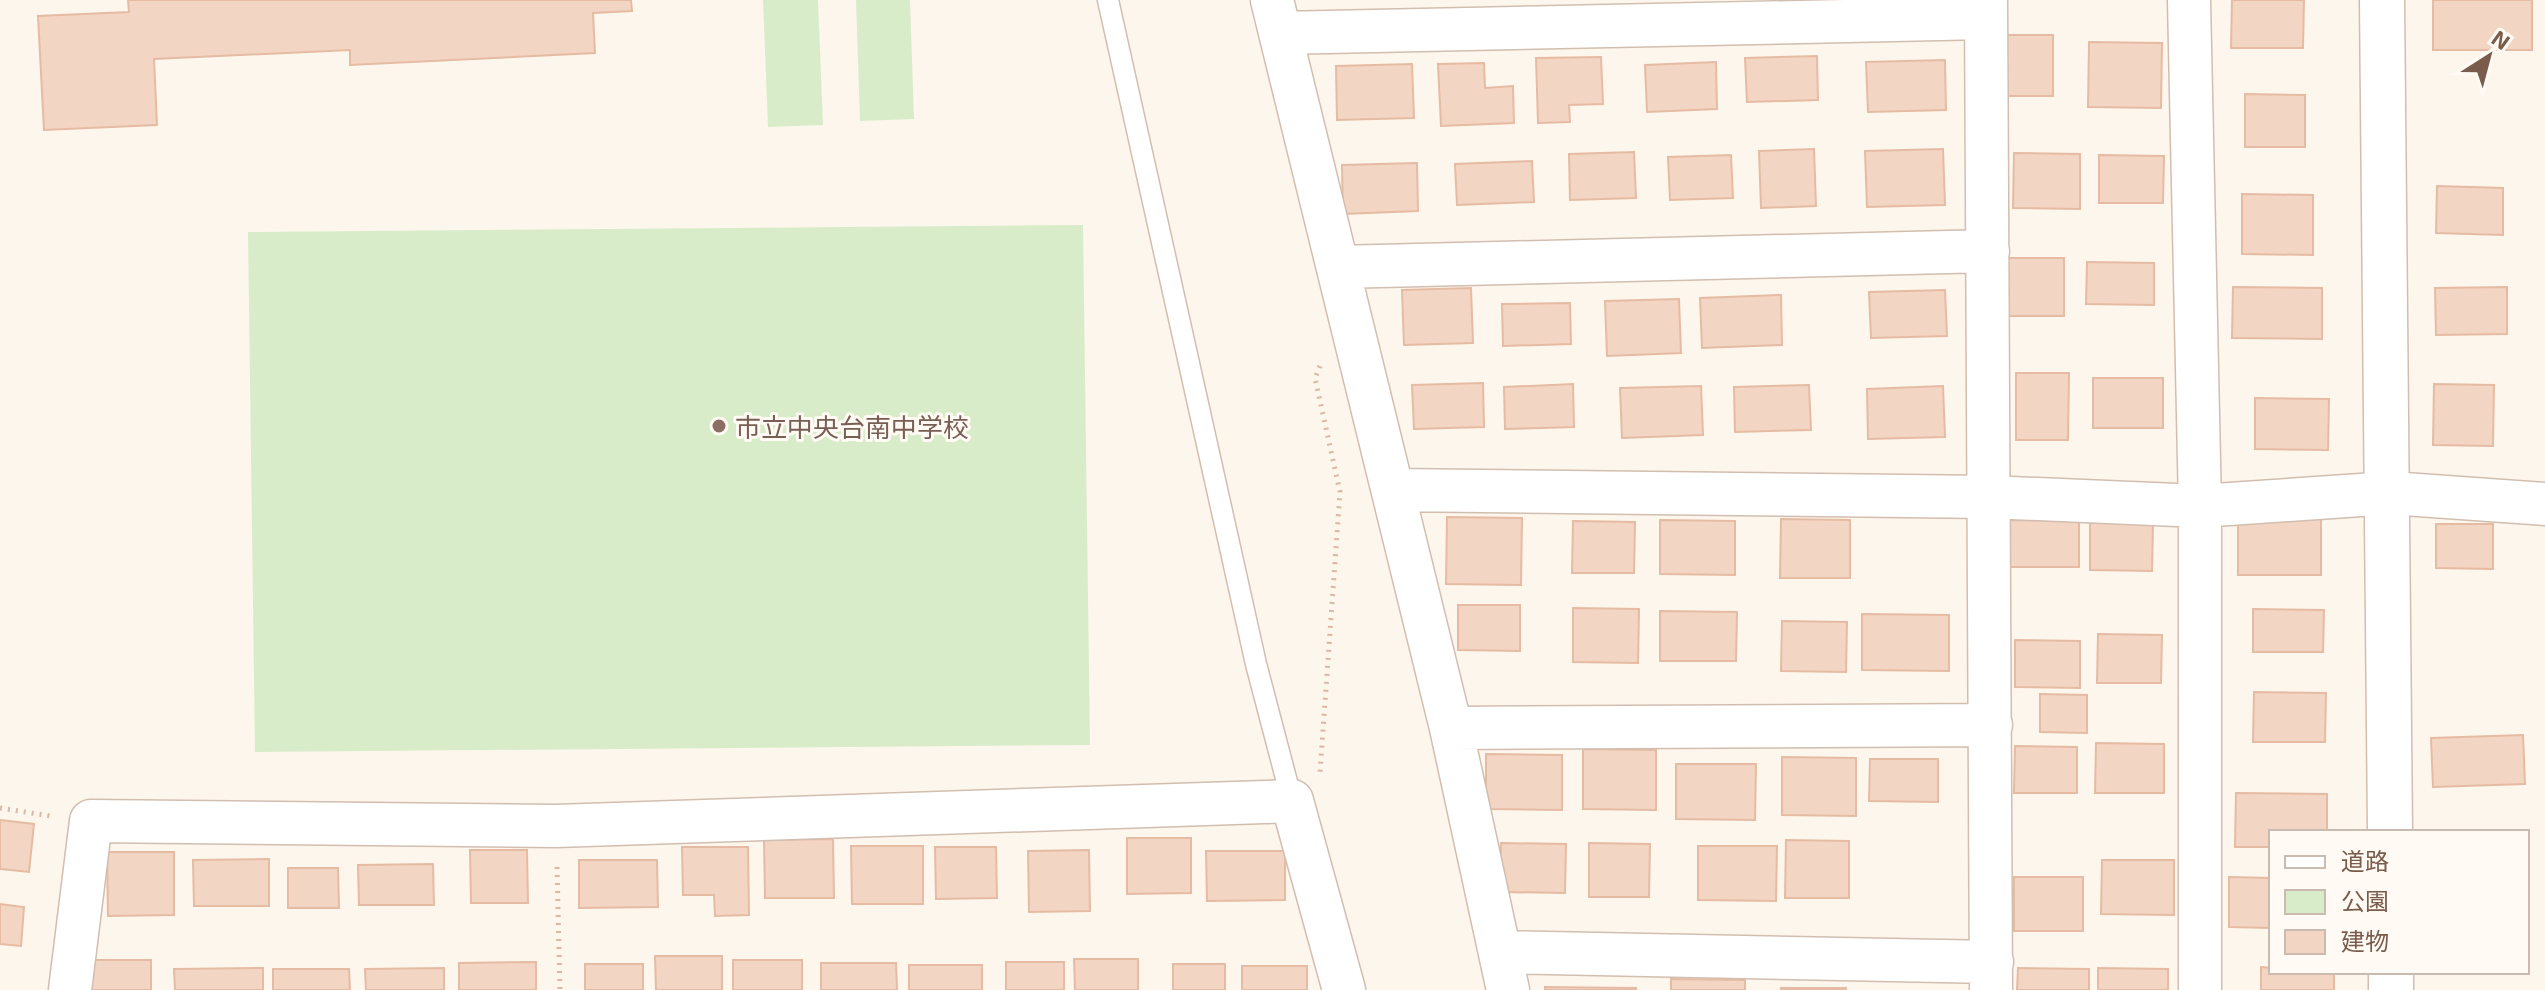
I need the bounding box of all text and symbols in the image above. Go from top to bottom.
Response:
north arrow [2449,16,2529,96]
text: N [2487,24,2515,54]
place label: 市立中央台南中学校 [735,411,969,442]
marker: 市立中央台南中学校 [710,417,728,435]
legend [2269,830,2529,974]
text: 道路 [2341,846,2389,875]
text: 公園 [2341,886,2389,915]
text: 建物 [2341,926,2389,955]

